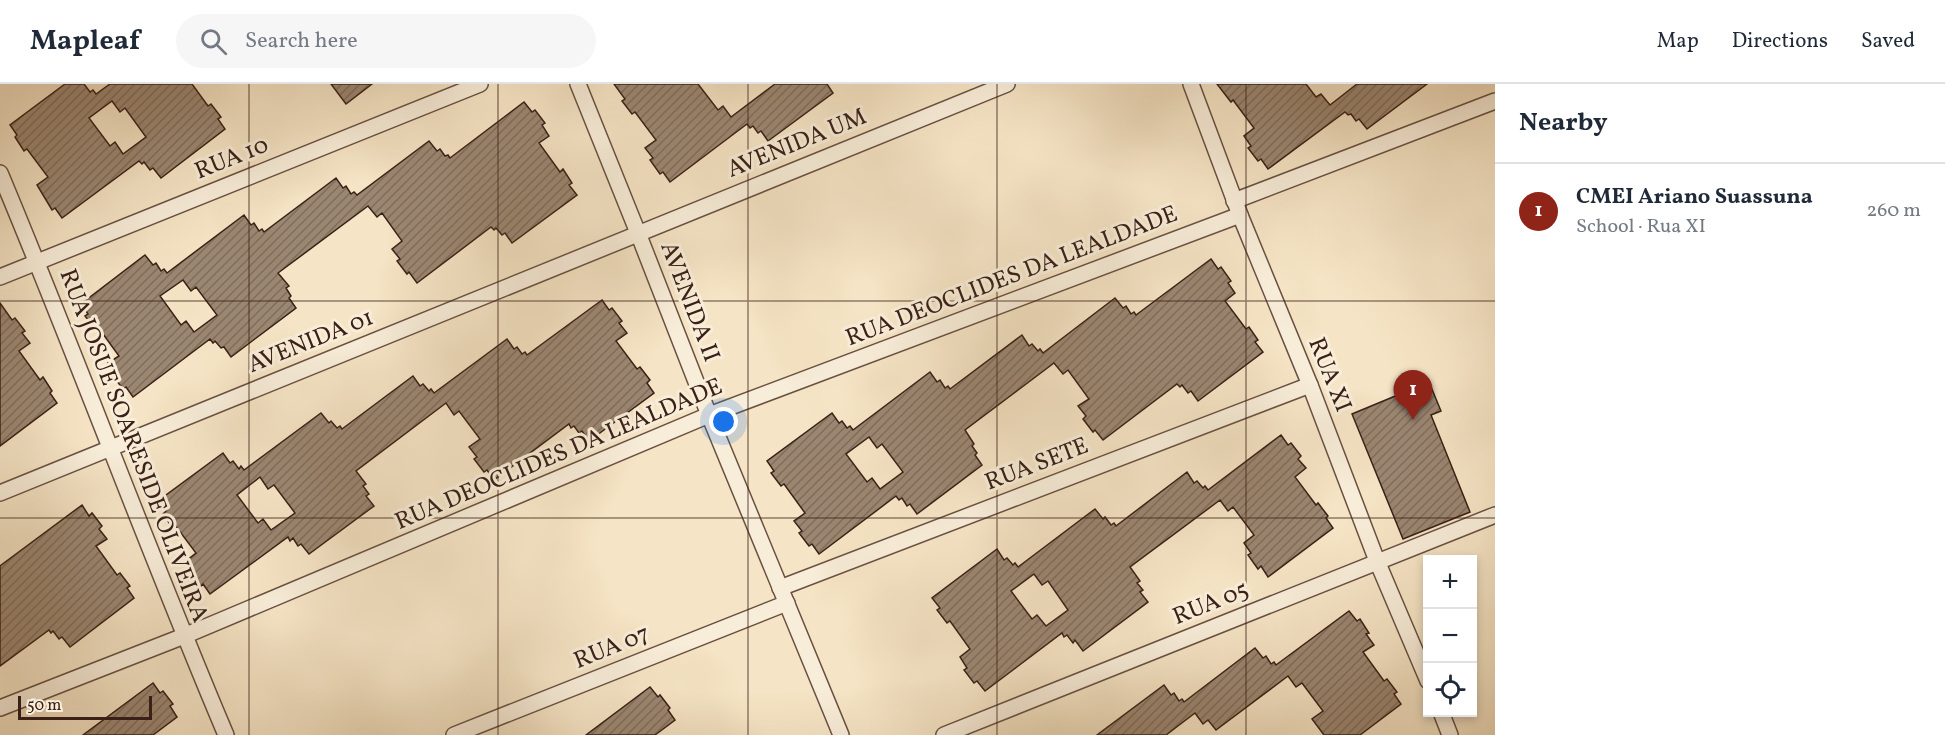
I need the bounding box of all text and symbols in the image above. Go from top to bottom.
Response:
search box [176,14,596,68]
text: Mapleaf [30,22,140,61]
icon: search [197,25,230,58]
text: Search here [245,26,358,57]
text: Map [1657,27,1699,56]
text: Directions [1732,27,1828,56]
text: Saved [1861,27,1915,56]
street label: AVENIDA UM [722,101,872,187]
text: Nearby [1519,105,1608,141]
street label: RUA 10 [190,129,274,189]
text: CMEI Ariano Suassuna [1576,182,1813,213]
text: 1 [1534,197,1543,225]
text: 260 m [1866,197,1921,225]
street label: RUA DEOCLIDES DA LEALDADE [841,198,1183,356]
text: School · Rua XI [1576,213,1706,241]
street label: AVENIDA II [651,237,727,367]
street label: RUA JOSUE SOARESIDE OLIVEIRA [50,264,216,628]
street label: AVENIDA 01 [243,301,379,383]
street label: RUA XI [1299,333,1359,417]
street label: RUA DEOCLIDES DA LEALDADE [390,370,728,540]
pin: 1 [1394,370,1432,420]
your location [709,407,738,436]
street label: RUA SETE [980,430,1094,500]
map controls [1423,555,1477,717]
button: + [1423,555,1477,609]
street label: RUA 05 [1168,573,1254,635]
button: − [1423,609,1477,663]
street label: RUA 07 [569,617,655,679]
button: locate [1423,663,1477,717]
scale bar [18,693,152,720]
text: 50 m [27,695,61,717]

